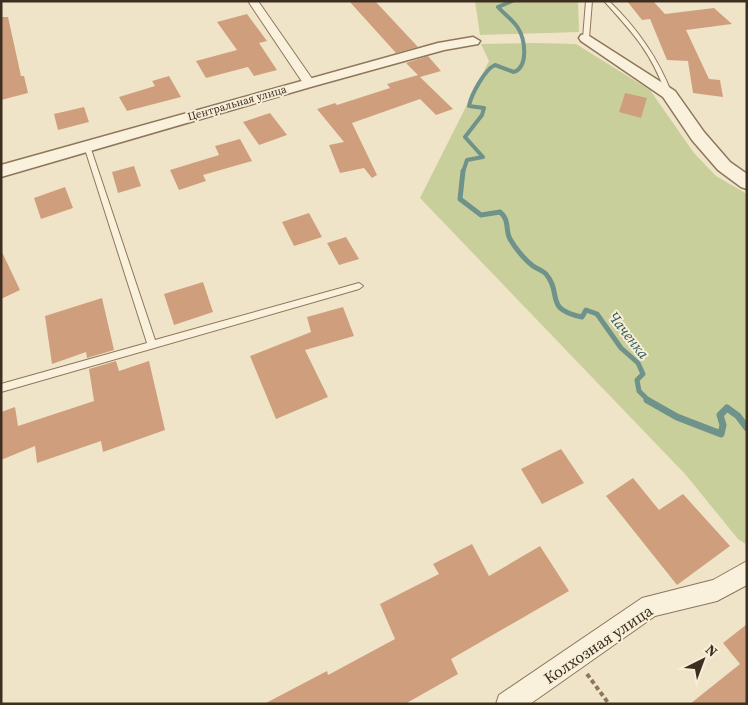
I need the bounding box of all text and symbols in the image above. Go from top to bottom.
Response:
street label: Центральная улица [186,82,289,124]
water label: Чаченка [604,307,654,363]
street label: Колхозная улица [539,599,657,689]
north arrow [678,635,728,685]
text: N [701,639,722,661]

